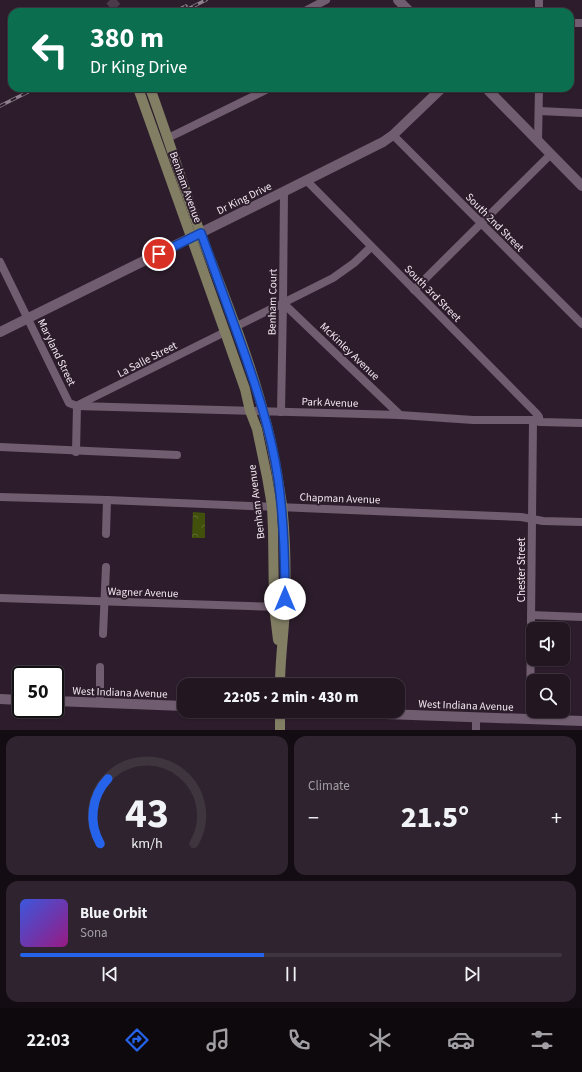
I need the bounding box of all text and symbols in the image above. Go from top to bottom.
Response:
text: 380 m [90,18,164,58]
icon: left [24,24,76,76]
text: Dr King Drive [90,55,187,80]
street label: Benham Avenue [166,150,206,225]
street label: Dr King Drive [214,178,275,218]
street label: South 2nd Street [462,190,527,255]
pin [142,237,176,271]
icon: arrive [148,243,170,265]
street label: South 3rd Street [401,262,465,325]
street label: Benham Court [264,268,281,335]
street label: Maryland Street [34,316,79,389]
street label: McKinley Avenue [317,319,383,384]
street label: La Salle Street [115,338,180,381]
street label: Park Avenue [301,394,359,411]
street label: Benham Avenue [244,463,268,540]
street label: Chapman Avenue [299,490,381,507]
street label: Chester Street [514,537,529,602]
position arrow [264,578,306,620]
street label: Wagner Avenue [107,584,179,601]
map controls [526,622,570,718]
button: sound [526,622,570,666]
speed limit sign: 50 [12,666,64,718]
button: search [526,674,570,718]
street label: West Indiana Avenue [72,683,168,702]
text: 22:05 · 2 min · 430 m [224,687,358,708]
street label: West Indiana Avenue [418,696,514,715]
text: Climate [308,777,350,795]
text: 43 [125,783,169,843]
text: 21.5° [401,796,469,839]
text: − [308,802,319,834]
text: + [551,802,562,834]
text: km/h [131,832,163,853]
text: Blue Orbit [80,903,147,924]
text: Sona [80,924,108,942]
icon: previous [99,963,121,985]
icon: pause [280,963,302,985]
icon: next [461,963,483,985]
icon: directions [123,1026,151,1054]
icon: music [204,1026,232,1054]
icon: phone [285,1026,313,1054]
icon: climate [366,1026,394,1054]
icon: car [447,1026,475,1054]
icon: filters [528,1026,556,1054]
text: 22:03 [26,1028,70,1053]

